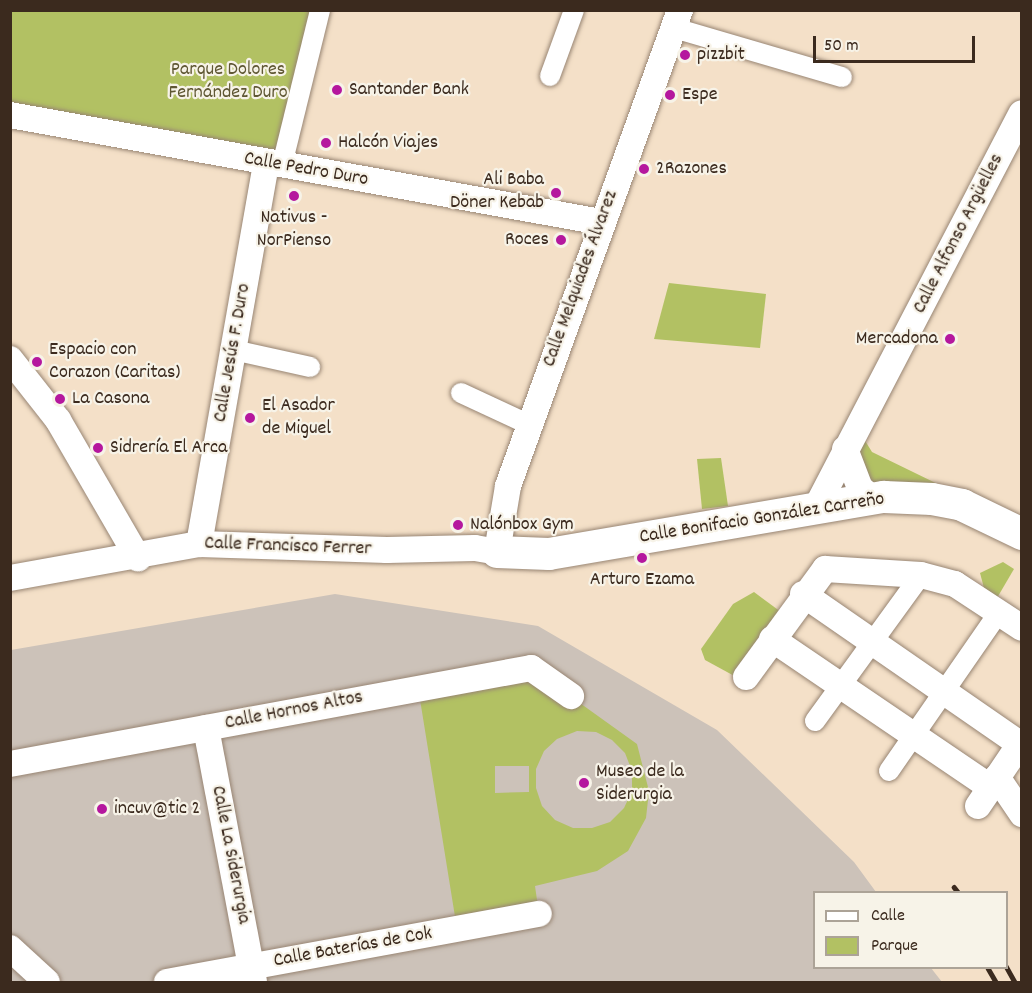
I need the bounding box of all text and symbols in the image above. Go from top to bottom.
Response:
scale bar [816,24,978,62]
text: 50 m [824,34,859,59]
place label: pizzbit [697,43,745,67]
marker: pizzbit [678,48,692,62]
park label: Parque Dolores Fernández Duro [168,59,288,106]
place label: Santander Bank [349,78,469,102]
marker: Santander Bank [330,83,344,97]
place label: Espe [682,83,718,107]
marker: Espe [663,88,677,102]
place label: Halcón Viajes [338,131,438,155]
marker: Halcón Viajes [319,136,333,150]
street label: Calle Pedro Duro [242,147,370,193]
street label: Calle Alfonso Argüelles [908,150,1010,318]
place label: 2Razones [656,157,727,181]
marker: 2Razones [637,162,651,176]
place label: Ali Baba Döner Kebab [450,169,544,216]
marker: Ali Baba Döner Kebab [549,186,563,200]
street label: Calle Melquiades Álvarez [538,188,624,370]
marker: Nativus - NorPienso [287,189,301,203]
place label: Nativus - NorPienso [257,206,331,253]
place label: Roces [505,228,549,252]
marker: Roces [554,233,568,247]
street label: Calle Jesús F. Duro [209,282,257,424]
place label: Mercadona [856,327,938,351]
marker: Mercadona [943,332,957,346]
place label: Espacio con Corazon (Caritas) [49,338,180,385]
marker: Espacio con Corazon (Caritas) [30,355,44,369]
place label: La Casona [72,387,149,411]
marker: La Casona [53,392,67,406]
place label: El Asador de Miguel [262,394,335,441]
marker: El Asador de Miguel [243,411,257,425]
place label: Sidrería El Arca [110,436,227,460]
marker: Sidrería El Arca [91,441,105,455]
street label: Calle Bonifacio González Carreño [638,488,886,550]
place label: Nalónbox Gym [470,513,574,537]
marker: Nalónbox Gym [451,518,465,532]
street label: Calle Francisco Ferrer [204,532,372,562]
marker: Arturo Ezama [635,551,649,565]
place label: Arturo Ezama [590,568,694,592]
street label: Calle Hornos Altos [223,686,365,736]
place label: Museo de la Siderurgia [596,760,684,807]
marker: Museo de la Siderurgia [577,776,591,790]
street label: Calle La Siderurgia [205,784,255,926]
place label: incuv@tic 2 [114,797,200,821]
marker: incuv@tic 2 [95,802,109,816]
legend [813,891,1008,969]
text: Calle [871,904,905,929]
street label: Calle Baterías de Cok [272,922,434,974]
text: Parque [871,934,918,959]

